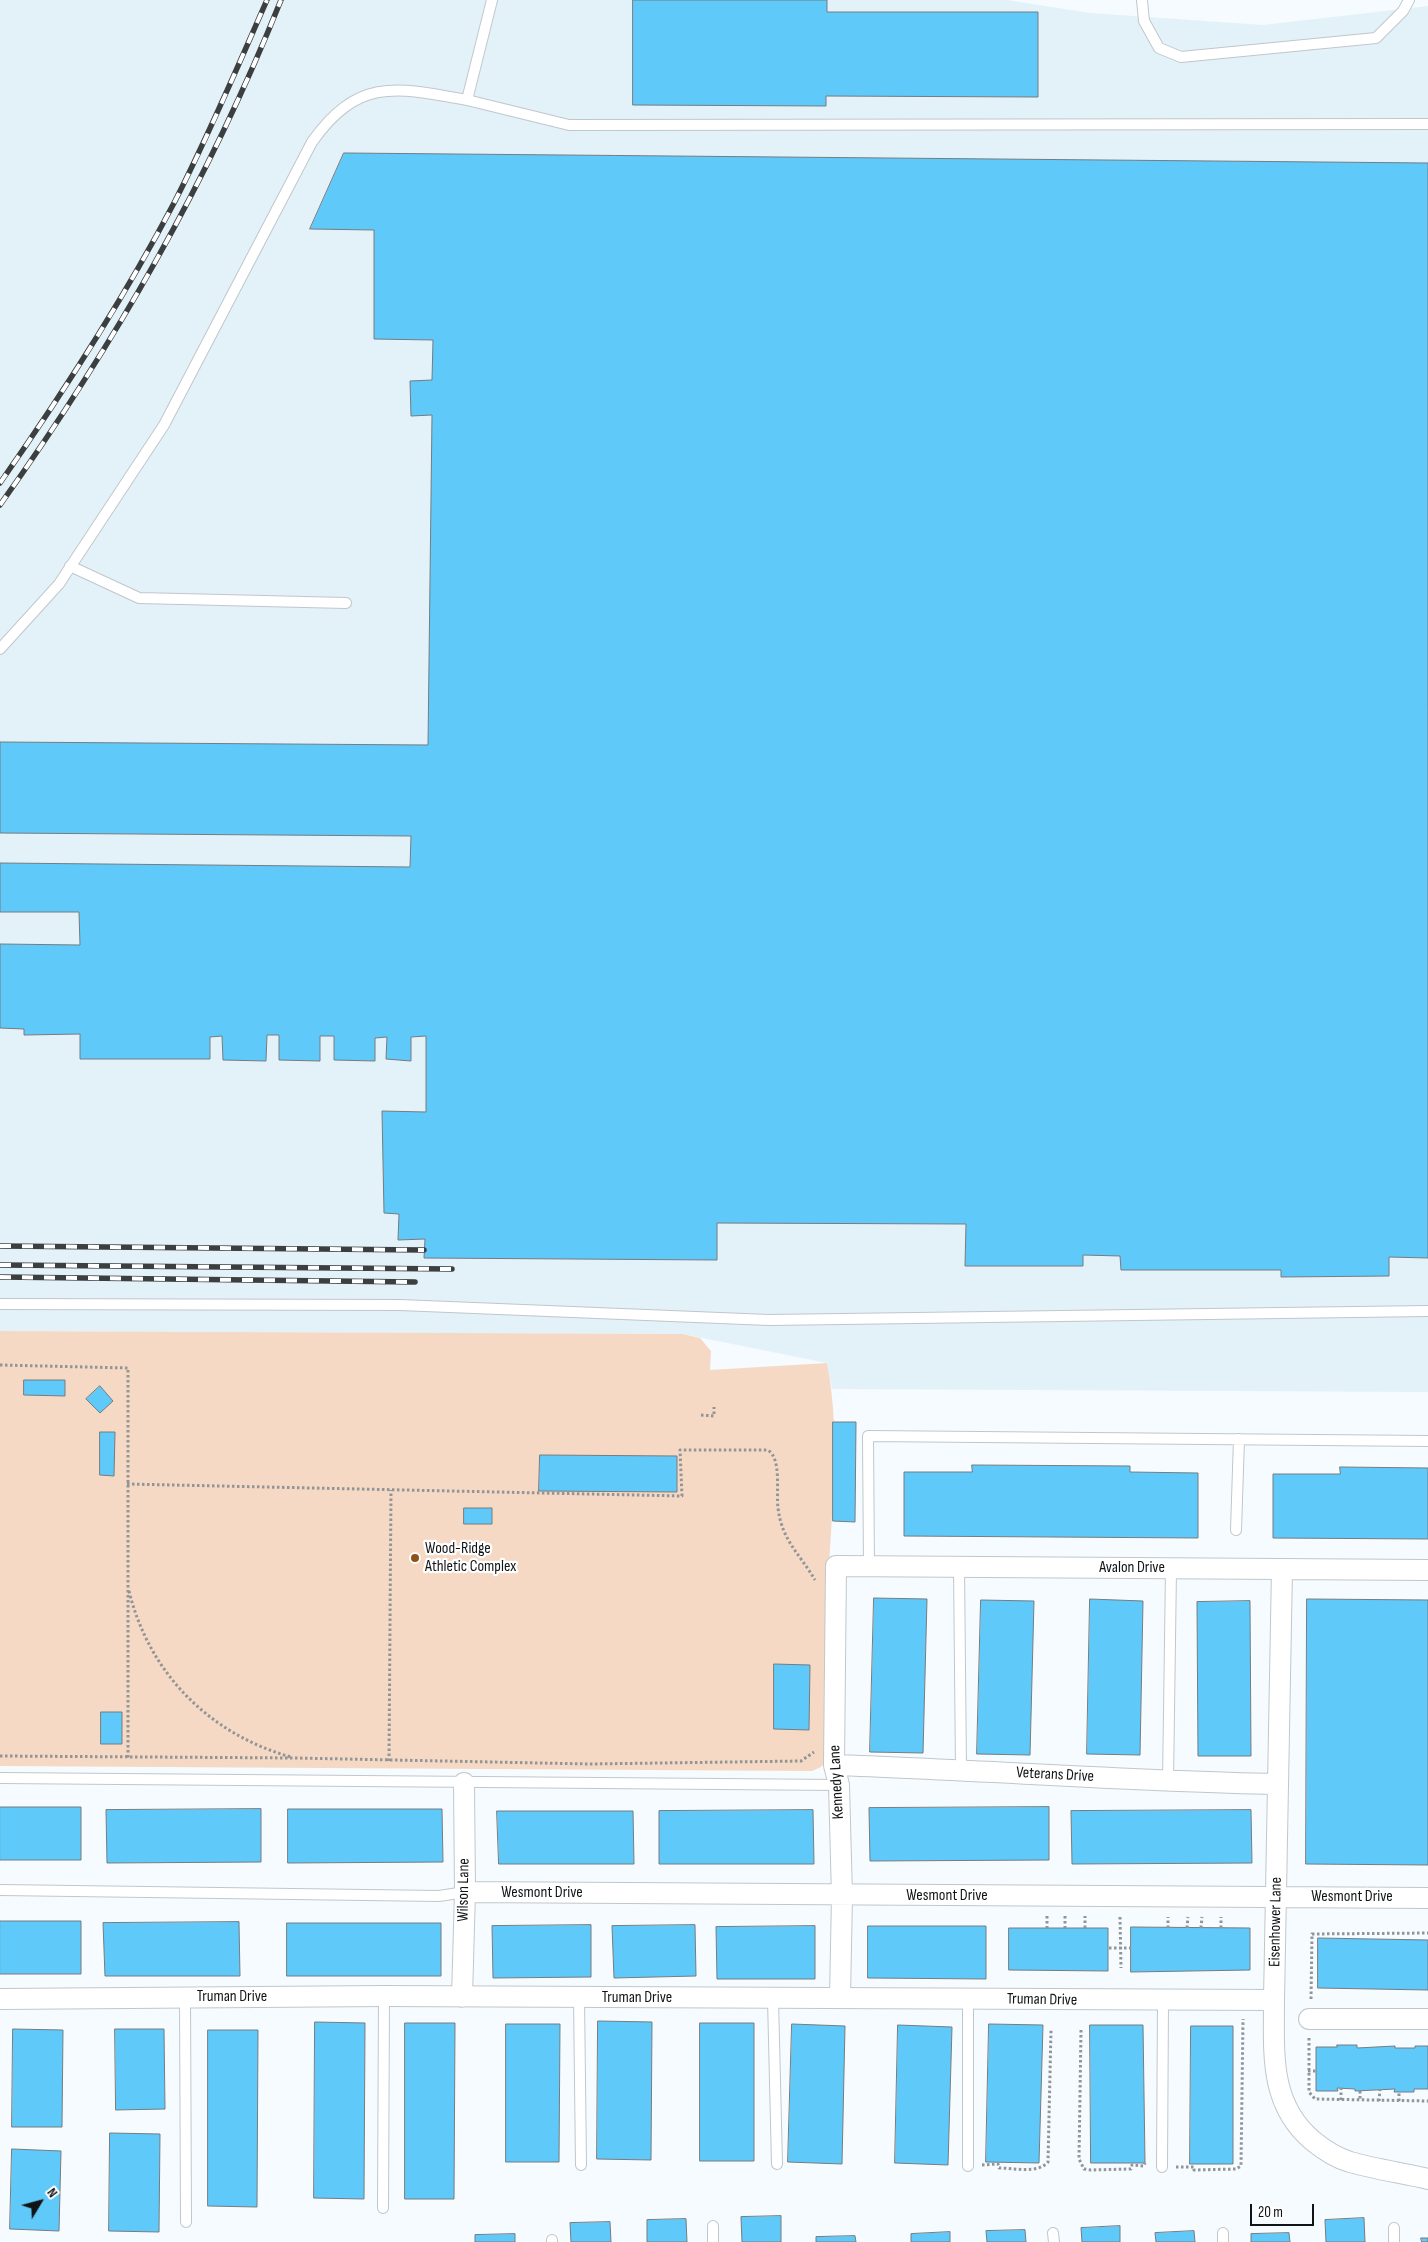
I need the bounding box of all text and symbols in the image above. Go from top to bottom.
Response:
place label: Wood-Ridge Athletic Complex [425,1539,516,1577]
marker: Wood-Ridge Athletic Complex [409,1552,421,1564]
street label: Avalon Drive [1099,1558,1165,1578]
street label: Kennedy Lane [825,1744,849,1820]
street label: Veterans Drive [1016,1763,1094,1787]
street label: Wilson Lane [454,1858,474,1922]
street label: Eisenhower Lane [1266,1877,1286,1967]
street label: Wesmont Drive [501,1883,583,1903]
street label: Wesmont Drive [906,1886,988,1906]
street label: Wesmont Drive [1311,1887,1393,1907]
street label: Truman Drive [197,1987,267,2007]
street label: Truman Drive [602,1988,672,2008]
street label: Truman Drive [1007,1990,1077,2010]
north arrow [15,2177,65,2227]
text: N [43,2185,61,2201]
scale bar [1253,2194,1317,2226]
text: 20 m [1258,2203,1283,2222]

